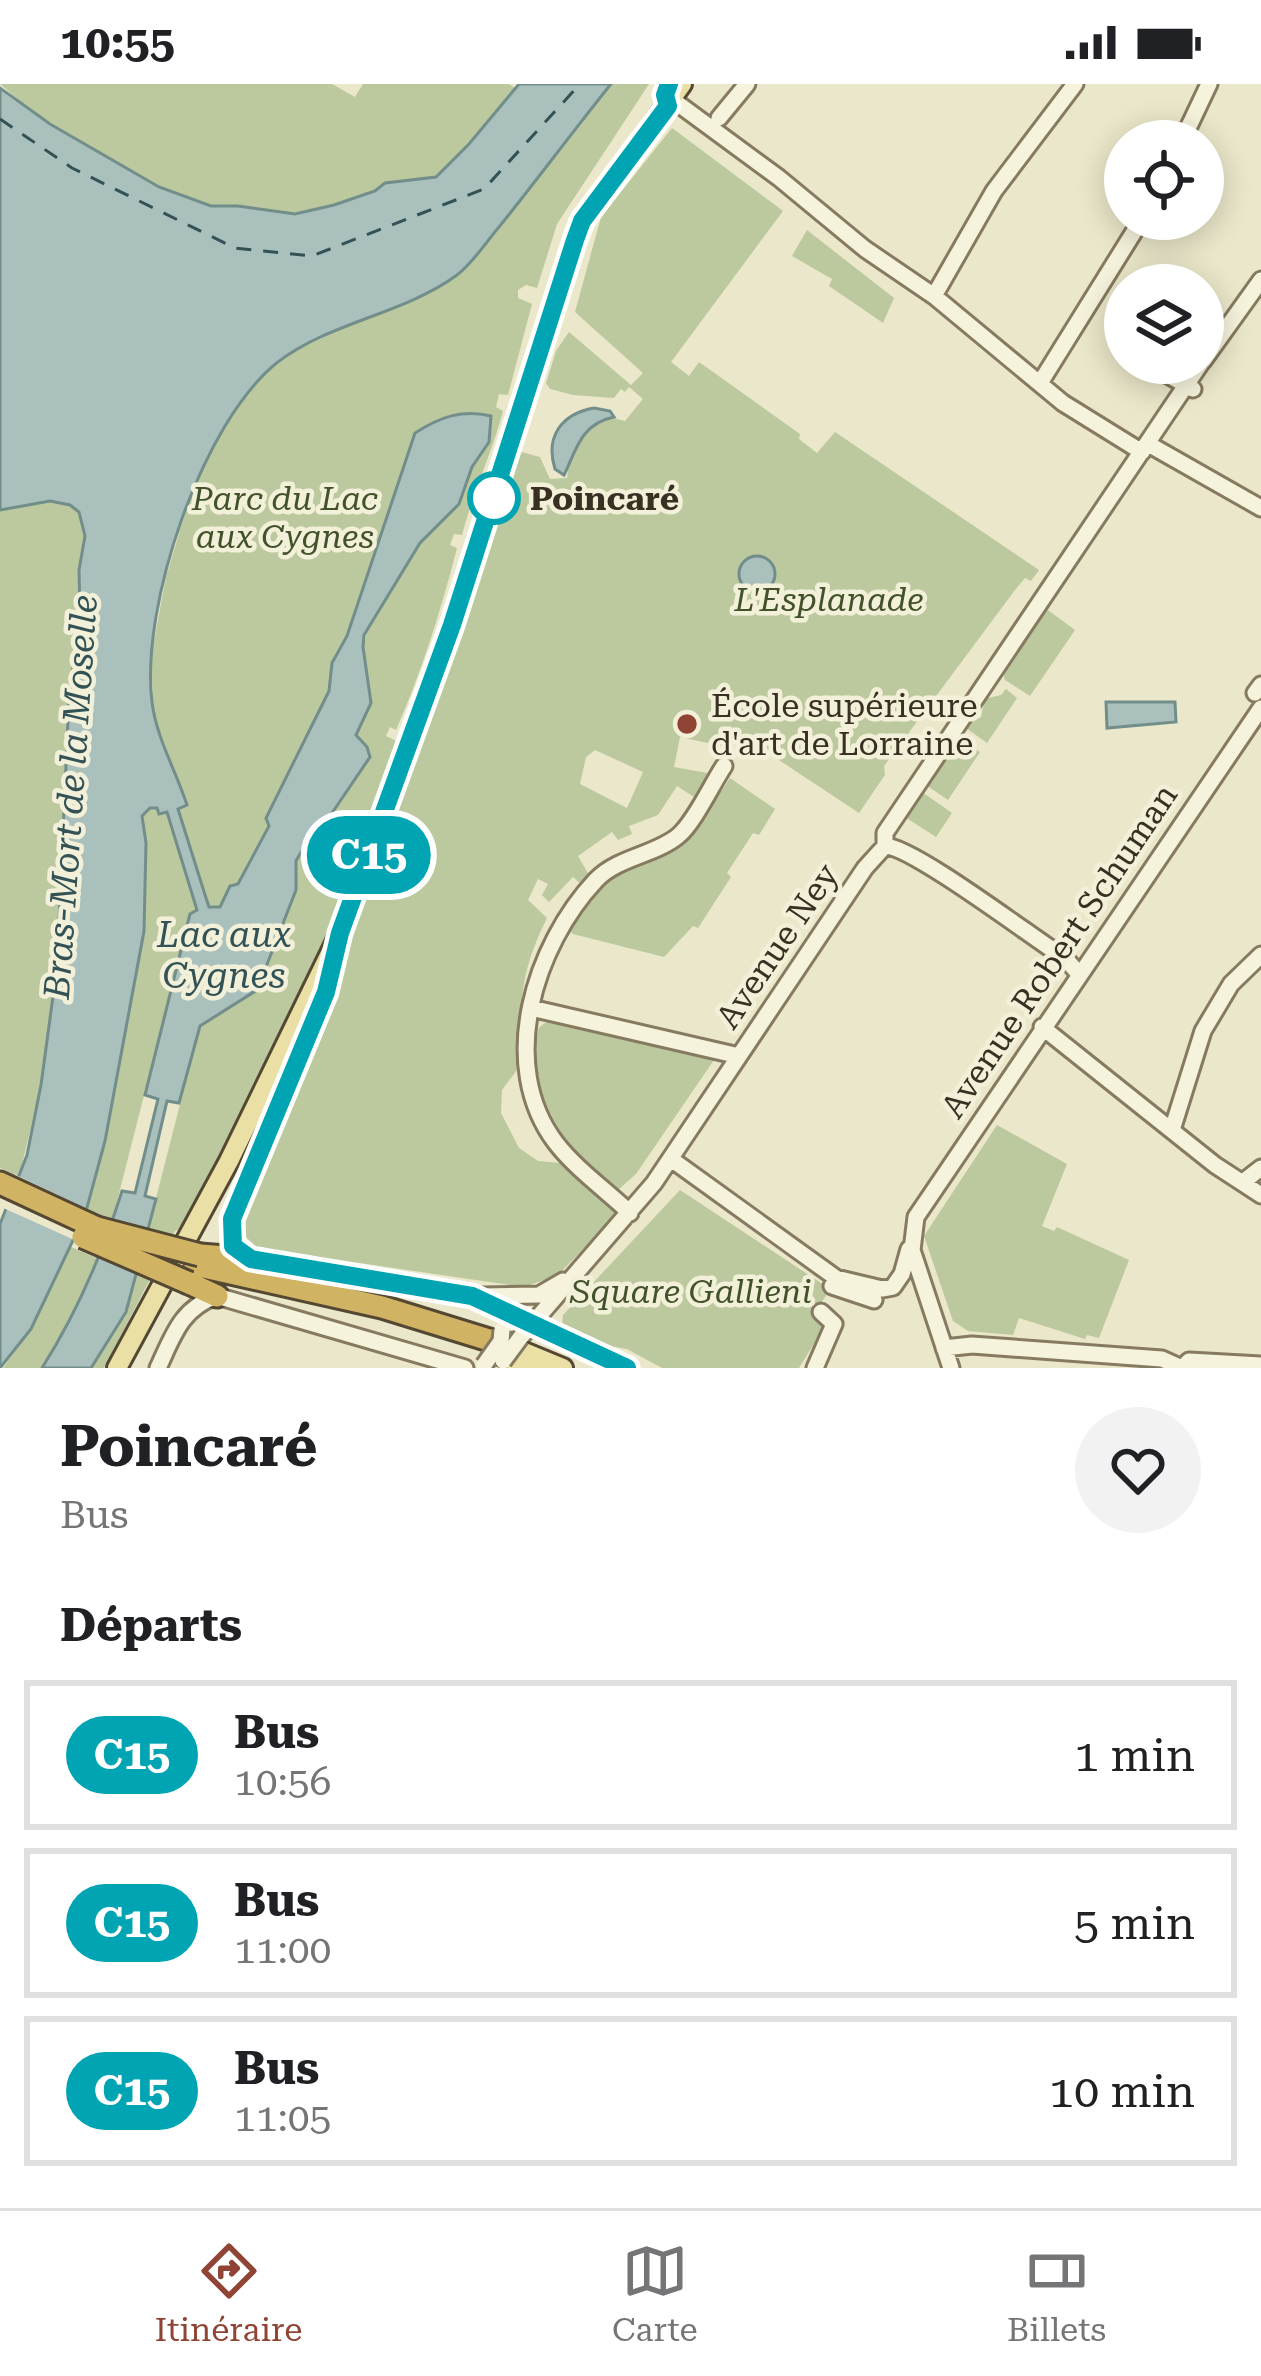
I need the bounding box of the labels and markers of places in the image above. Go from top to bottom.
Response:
marker: Poincaré [469,473,519,523]
place label: Poincaré [530,479,679,518]
place label: École supérieure d'art de Lorraine [711,686,978,763]
marker: École supérieure d'art de Lorraine [674,711,700,737]

